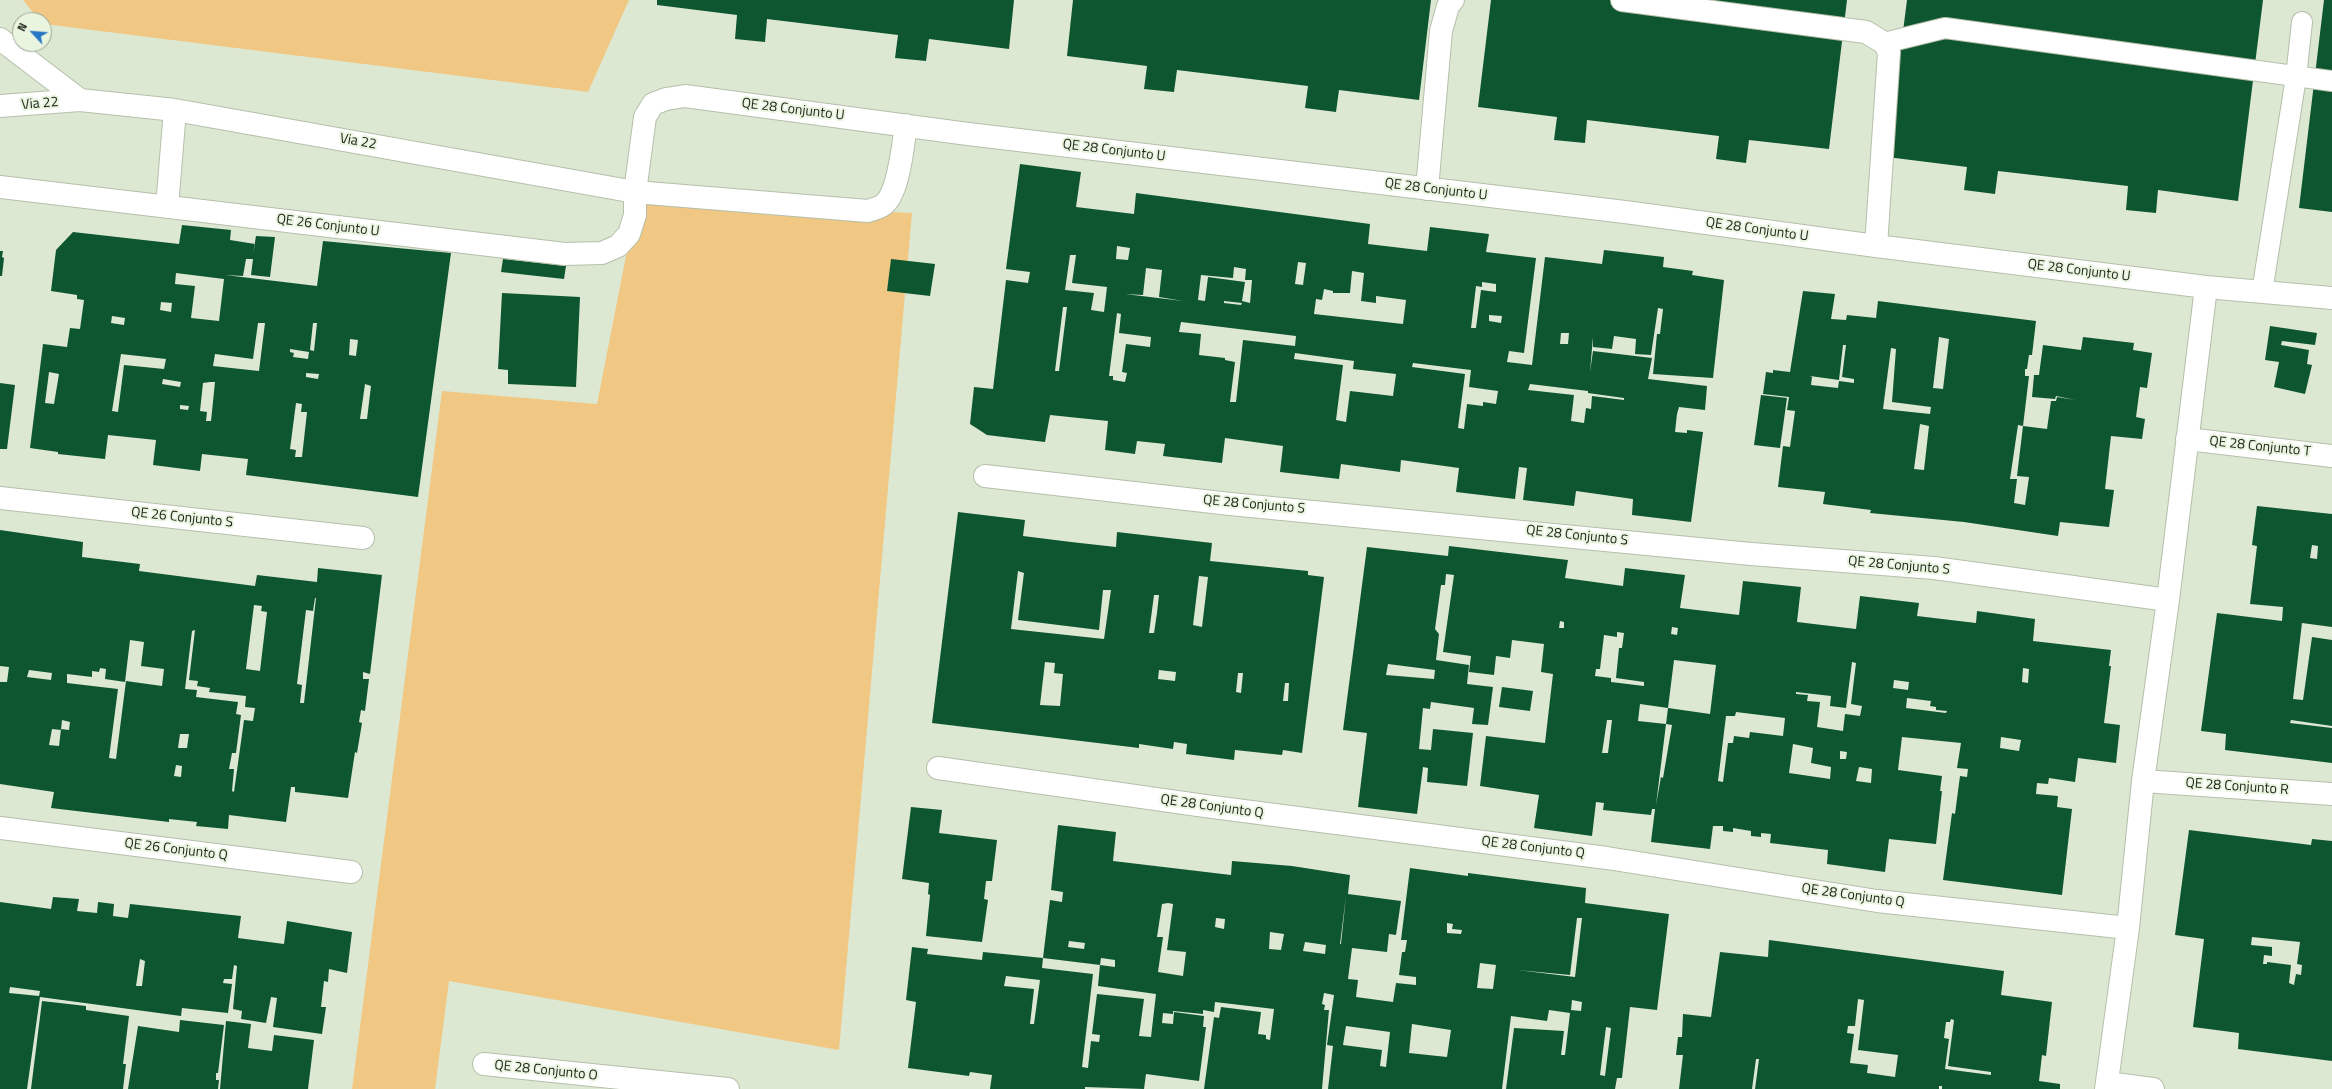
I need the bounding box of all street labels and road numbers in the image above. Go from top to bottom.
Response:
street label: Via 22 [21,94,59,114]
street label: QE 28 Conjunto U [741,95,845,125]
street label: Via 22 [338,131,378,153]
street label: QE 28 Conjunto U [1062,136,1166,166]
street label: QE 28 Conjunto U [1384,175,1488,205]
street label: QE 26 Conjunto U [276,211,380,241]
street label: QE 28 Conjunto U [1705,214,1809,246]
street label: QE 28 Conjunto U [2027,256,2131,286]
street label: QE 28 Conjunto T [2208,433,2312,461]
street label: QE 28 Conjunto S [1202,492,1306,518]
street label: QE 26 Conjunto S [130,504,234,532]
street label: QE 28 Conjunto S [1525,522,1629,550]
street label: QE 28 Conjunto S [1847,553,1951,579]
street label: QE 28 Conjunto R [2185,775,2289,799]
street label: QE 28 Conjunto Q [1159,791,1265,823]
street label: QE 28 Conjunto Q [1480,833,1586,863]
street label: QE 26 Conjunto Q [123,835,229,865]
street label: QE 28 Conjunto Q [1800,880,1906,912]
street label: QE 28 Conjunto O [494,1057,598,1085]

